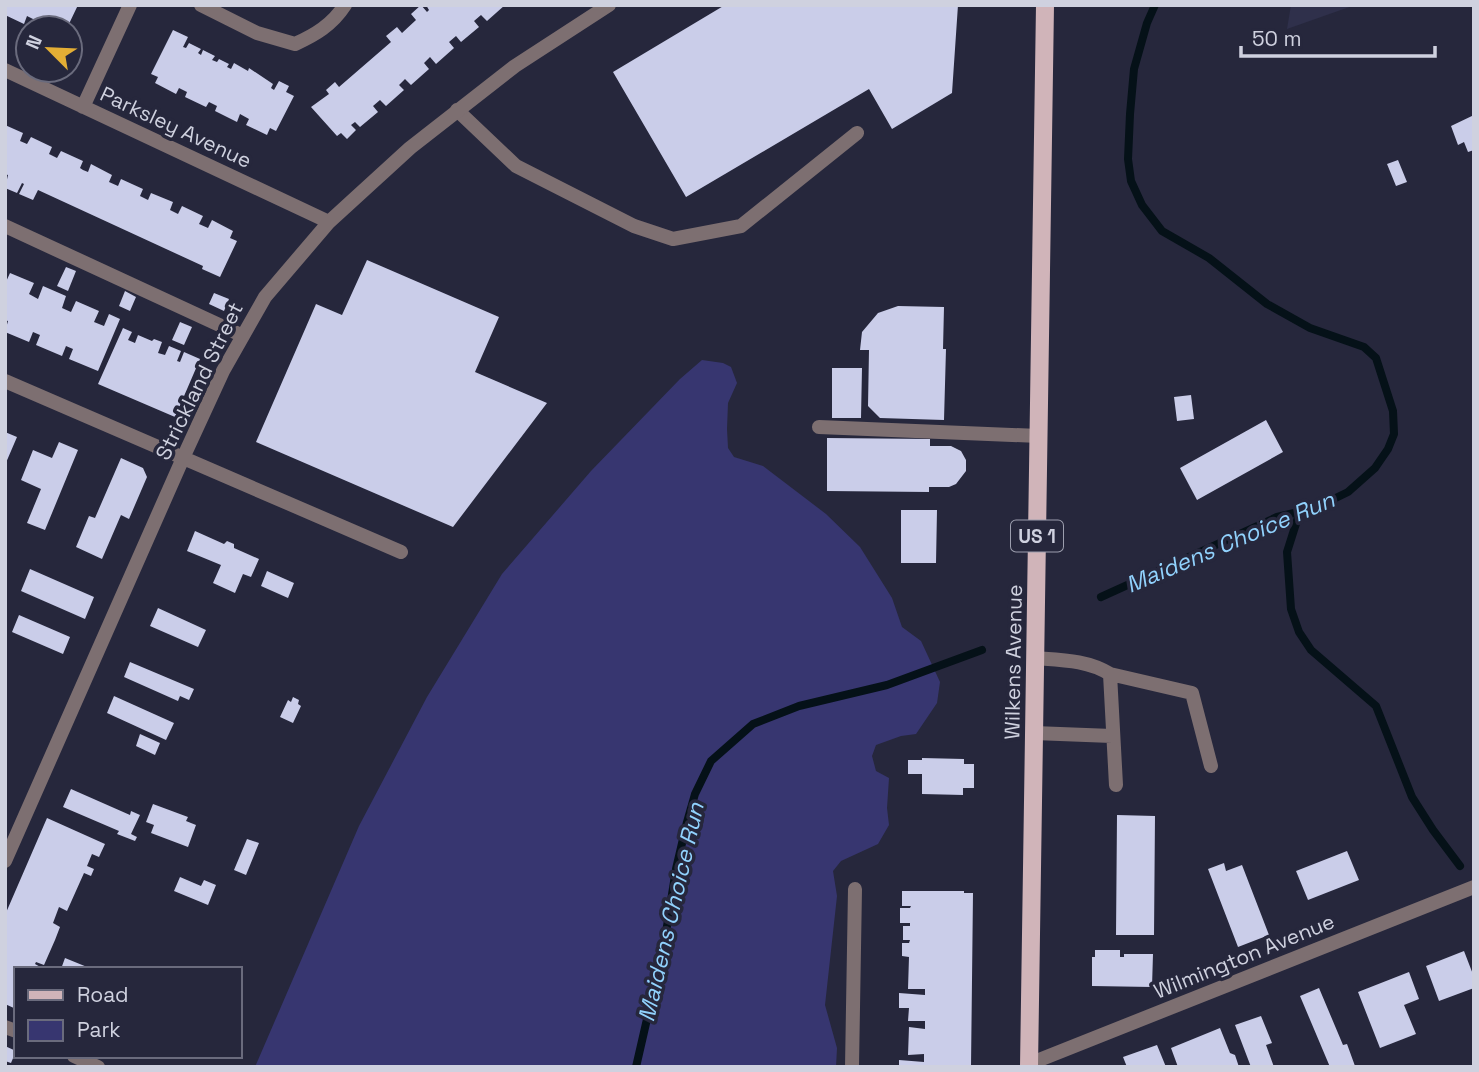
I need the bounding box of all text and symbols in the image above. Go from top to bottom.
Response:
north arrow [14,14,84,84]
scale bar [1241,14,1435,58]
text: 50 m [1252,25,1302,52]
text: N [20,31,48,53]
street label: Parksley Avenue [96,80,256,174]
street label: Strickland Street [149,297,249,465]
water label: Maidens Choice Run [1121,484,1340,600]
road number: US 1 [1011,520,1063,552]
street label: Wilkens Avenue [998,584,1028,740]
water label: Maidens Choice Run [631,799,711,1025]
street label: Wilmington Avenue [1150,907,1338,1005]
legend [14,967,242,1058]
text: Road [77,981,129,1008]
text: Park [77,1016,121,1043]

